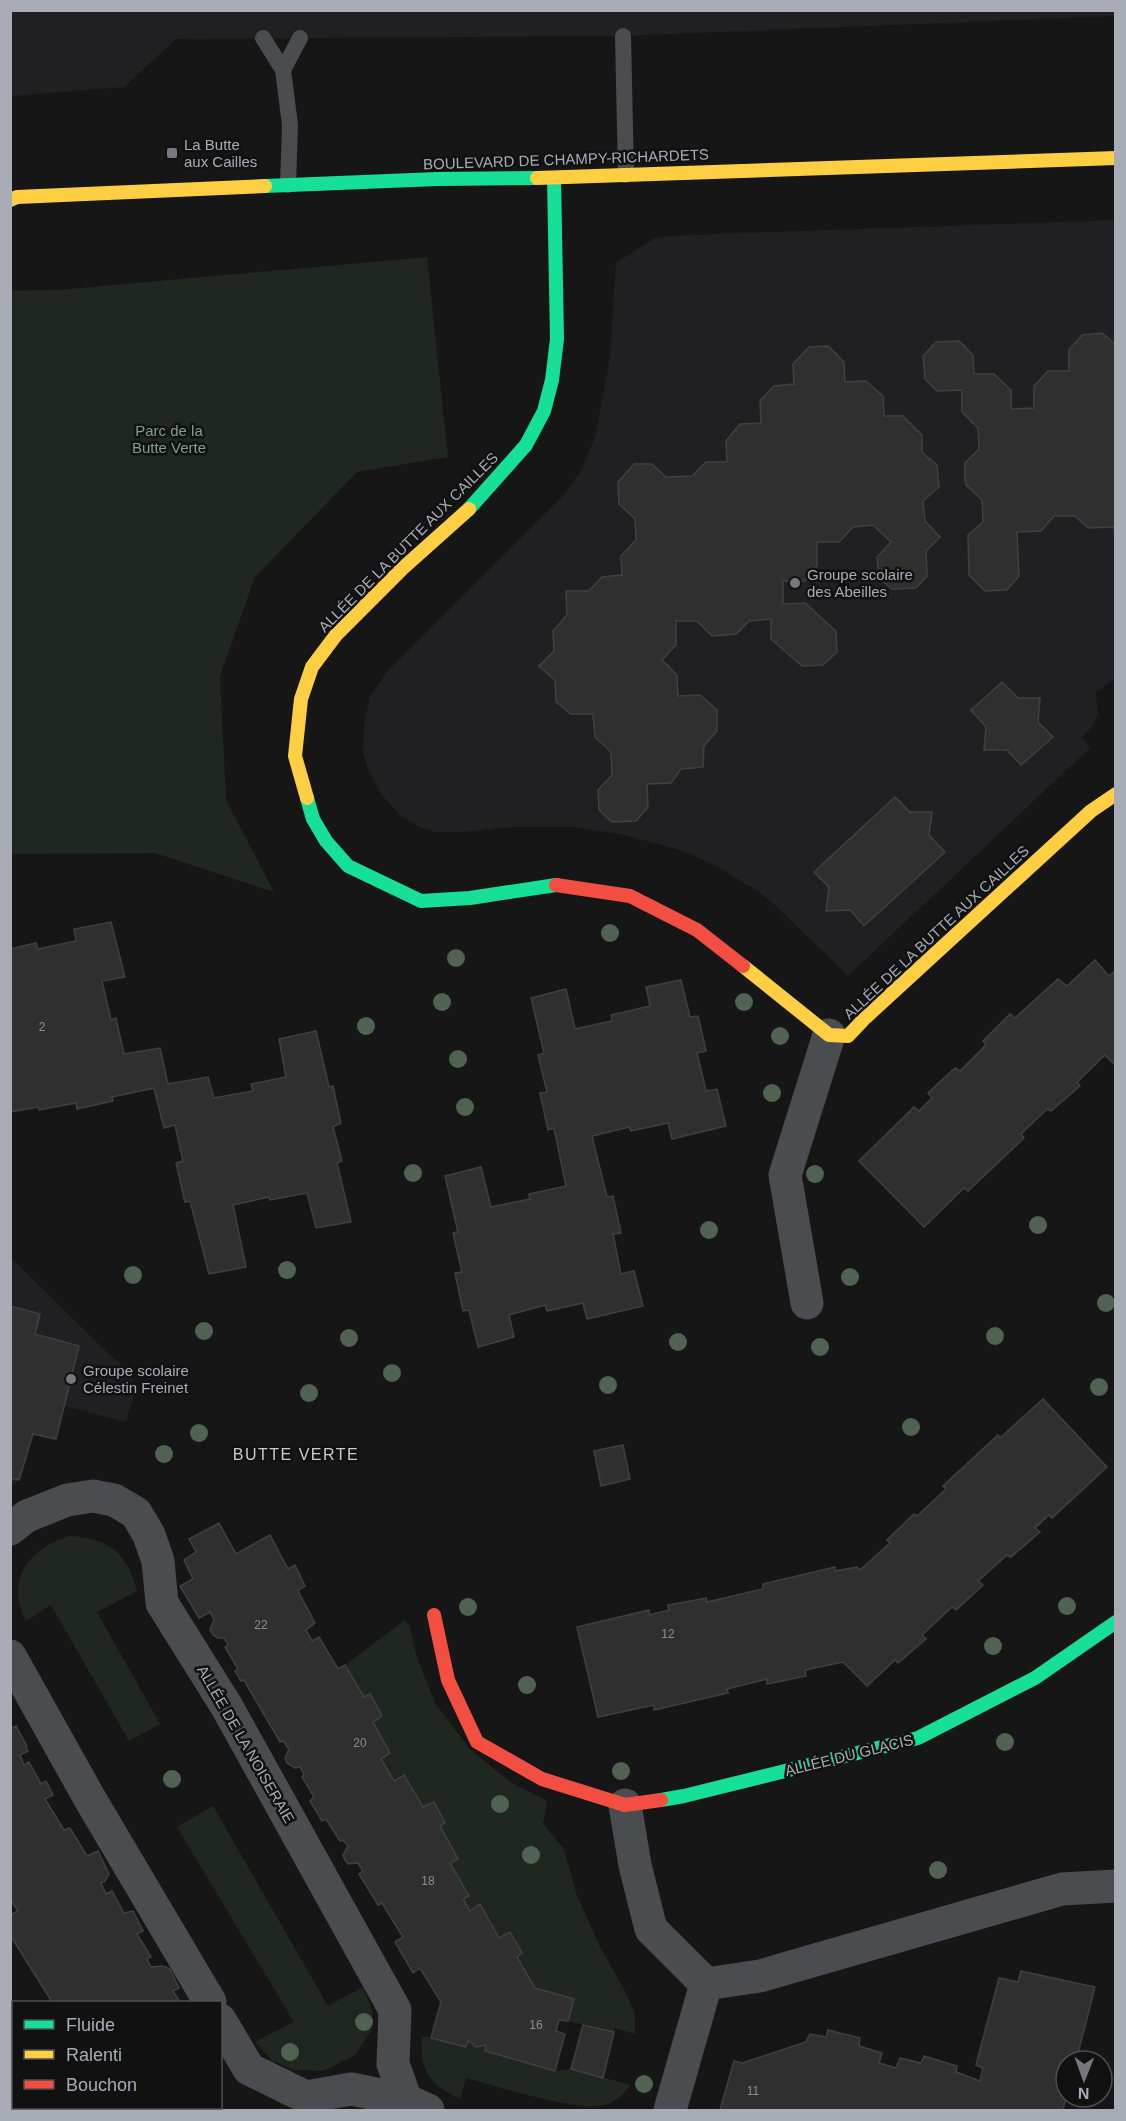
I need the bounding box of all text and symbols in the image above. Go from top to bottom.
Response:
place label: La Butte aux Cailles [184,136,257,170]
marker: La Butte aux Cailles [165,146,179,160]
street label: BOULEVARD DE CHAMPY-RICHARDETS [423,146,709,172]
park label: Parc de la Butte Verte [132,422,206,456]
street label: ALLÉE DE LA BUTTE AUX CAILLES [315,449,501,635]
place label: Groupe scolaire des Abeilles [807,566,913,600]
marker: Groupe scolaire des Abeilles [788,576,802,590]
street label: ALLÉE DE LA BUTTE AUX CAILLES [840,842,1032,1022]
house number: 2 [39,1020,46,1034]
place label: Groupe scolaire Célestin Freinet [83,1362,189,1396]
marker: Groupe scolaire Célestin Freinet [64,1372,78,1386]
district label: BUTTE VERTE [233,1446,359,1463]
house number: 22 [254,1618,268,1632]
house number: 12 [661,1627,675,1641]
street label: ALLÉE DE LA NOISERAIE [194,1662,298,1826]
street label: ALLÉE DU GLACIS [783,1731,915,1779]
house number: 20 [353,1736,367,1750]
house number: 18 [421,1874,435,1888]
legend [12,2001,222,2109]
text: Fluide [66,2015,115,2035]
house number: 16 [529,2018,543,2032]
text: Ralenti [66,2045,122,2065]
north arrow [1054,2049,1114,2109]
text: Bouchon [66,2075,137,2095]
house number: 11 [747,2084,760,2098]
text: N [1078,2085,1090,2102]

